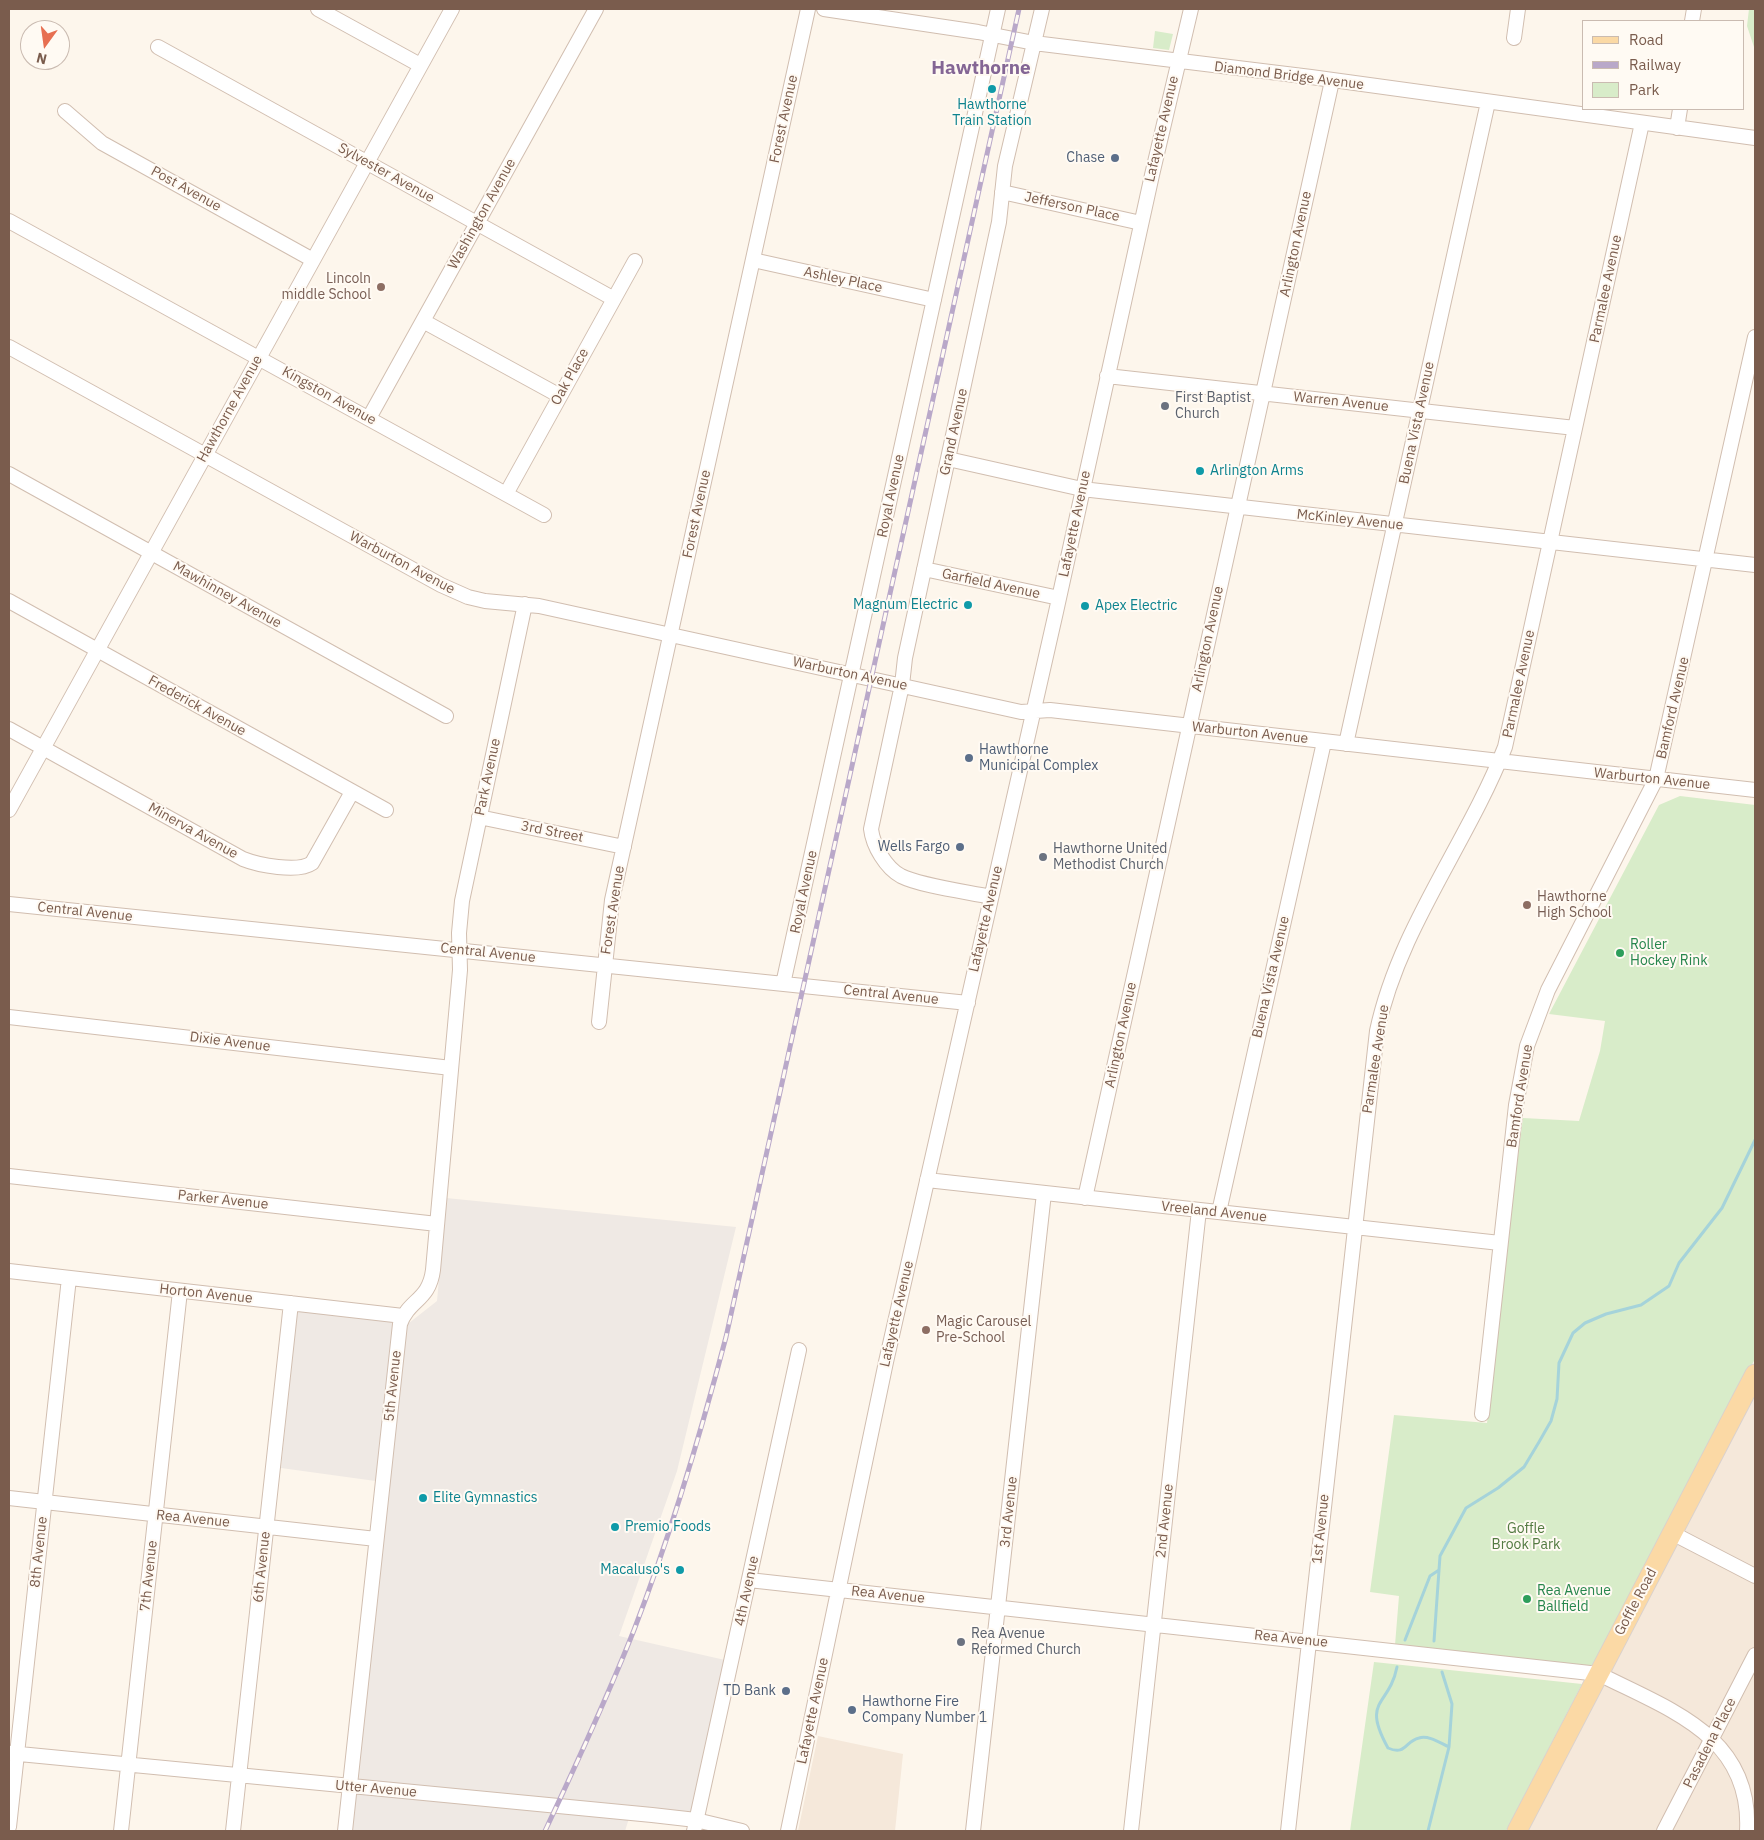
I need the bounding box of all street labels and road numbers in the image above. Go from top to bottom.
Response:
street label: Diamond Bridge Avenue [1213,58,1365,94]
street label: Forest Avenue [766,73,802,165]
street label: Lafayette Avenue [1142,74,1182,184]
street label: Sylvester Avenue [335,140,437,206]
street label: Washington Avenue [445,156,519,272]
street label: Post Avenue [148,163,224,215]
street label: Jefferson Place [1023,189,1121,225]
street label: Arlington Avenue [1277,190,1315,298]
street label: Parmalee Avenue [1586,234,1626,344]
street label: Ashley Place [802,263,884,297]
street label: Oak Place [548,346,592,408]
street label: Hawthorne Avenue [194,353,266,465]
street label: Buena Vista Avenue [1396,360,1438,486]
street label: Kingston Avenue [279,363,379,429]
street label: Grand Avenue [937,387,971,477]
street label: Warren Avenue [1293,389,1389,415]
street label: Royal Avenue [874,453,908,539]
street label: Forest Avenue [679,468,715,560]
street label: Lafayette Avenue [1056,469,1094,579]
street label: McKinley Avenue [1296,506,1404,534]
street label: Warburton Avenue [346,528,458,598]
street label: Mawhinney Avenue [170,558,284,632]
street label: Garfield Avenue [940,565,1042,603]
street label: Arlington Avenue [1189,585,1227,693]
street label: Parmalee Avenue [1499,629,1539,739]
street label: Warburton Avenue [791,654,909,694]
street label: Bamford Avenue [1653,655,1693,761]
street label: Frederick Avenue [145,672,249,740]
street label: Warburton Avenue [1191,719,1309,747]
street label: Park Avenue [472,737,504,817]
street label: Warburton Avenue [1593,765,1711,793]
street label: Minerva Avenue [145,799,241,863]
street label: 3rd Street [519,818,585,846]
street label: Royal Avenue [787,849,821,935]
street label: Forest Avenue [598,864,628,956]
street label: Lafayette Avenue [966,864,1006,974]
street label: Central Avenue [37,899,133,925]
street label: Buena Vista Avenue [1249,914,1293,1040]
street label: Central Avenue [440,940,536,966]
street label: Arlington Avenue [1102,981,1140,1089]
street label: Central Avenue [843,982,939,1008]
street label: Parmalee Avenue [1359,1003,1393,1115]
street label: Dixie Avenue [189,1029,271,1055]
street label: Bamford Avenue [1504,1043,1536,1149]
street label: Parker Avenue [177,1187,269,1213]
street label: Vreeland Avenue [1160,1198,1268,1226]
street label: Lafayette Avenue [877,1259,917,1369]
street label: Horton Avenue [159,1281,253,1307]
street label: 5th Avenue [381,1350,405,1422]
street label: 3rd Avenue [997,1476,1021,1548]
street label: 2nd Avenue [1153,1483,1177,1559]
street label: 1st Avenue [1309,1493,1333,1565]
street label: Rea Avenue [155,1507,231,1531]
street label: 8th Avenue [27,1516,51,1588]
street label: 6th Avenue [250,1531,274,1603]
street label: 7th Avenue [137,1540,161,1612]
street label: 4th Avenue [731,1554,763,1628]
street label: Goffle Road [1611,1566,1661,1638]
street label: Rea Avenue [850,1583,926,1607]
street label: Rea Avenue [1253,1627,1329,1651]
street label: Lafayette Avenue [794,1656,832,1766]
street label: Pasadena Place [1680,1695,1740,1791]
street label: Utter Avenue [334,1777,418,1801]

